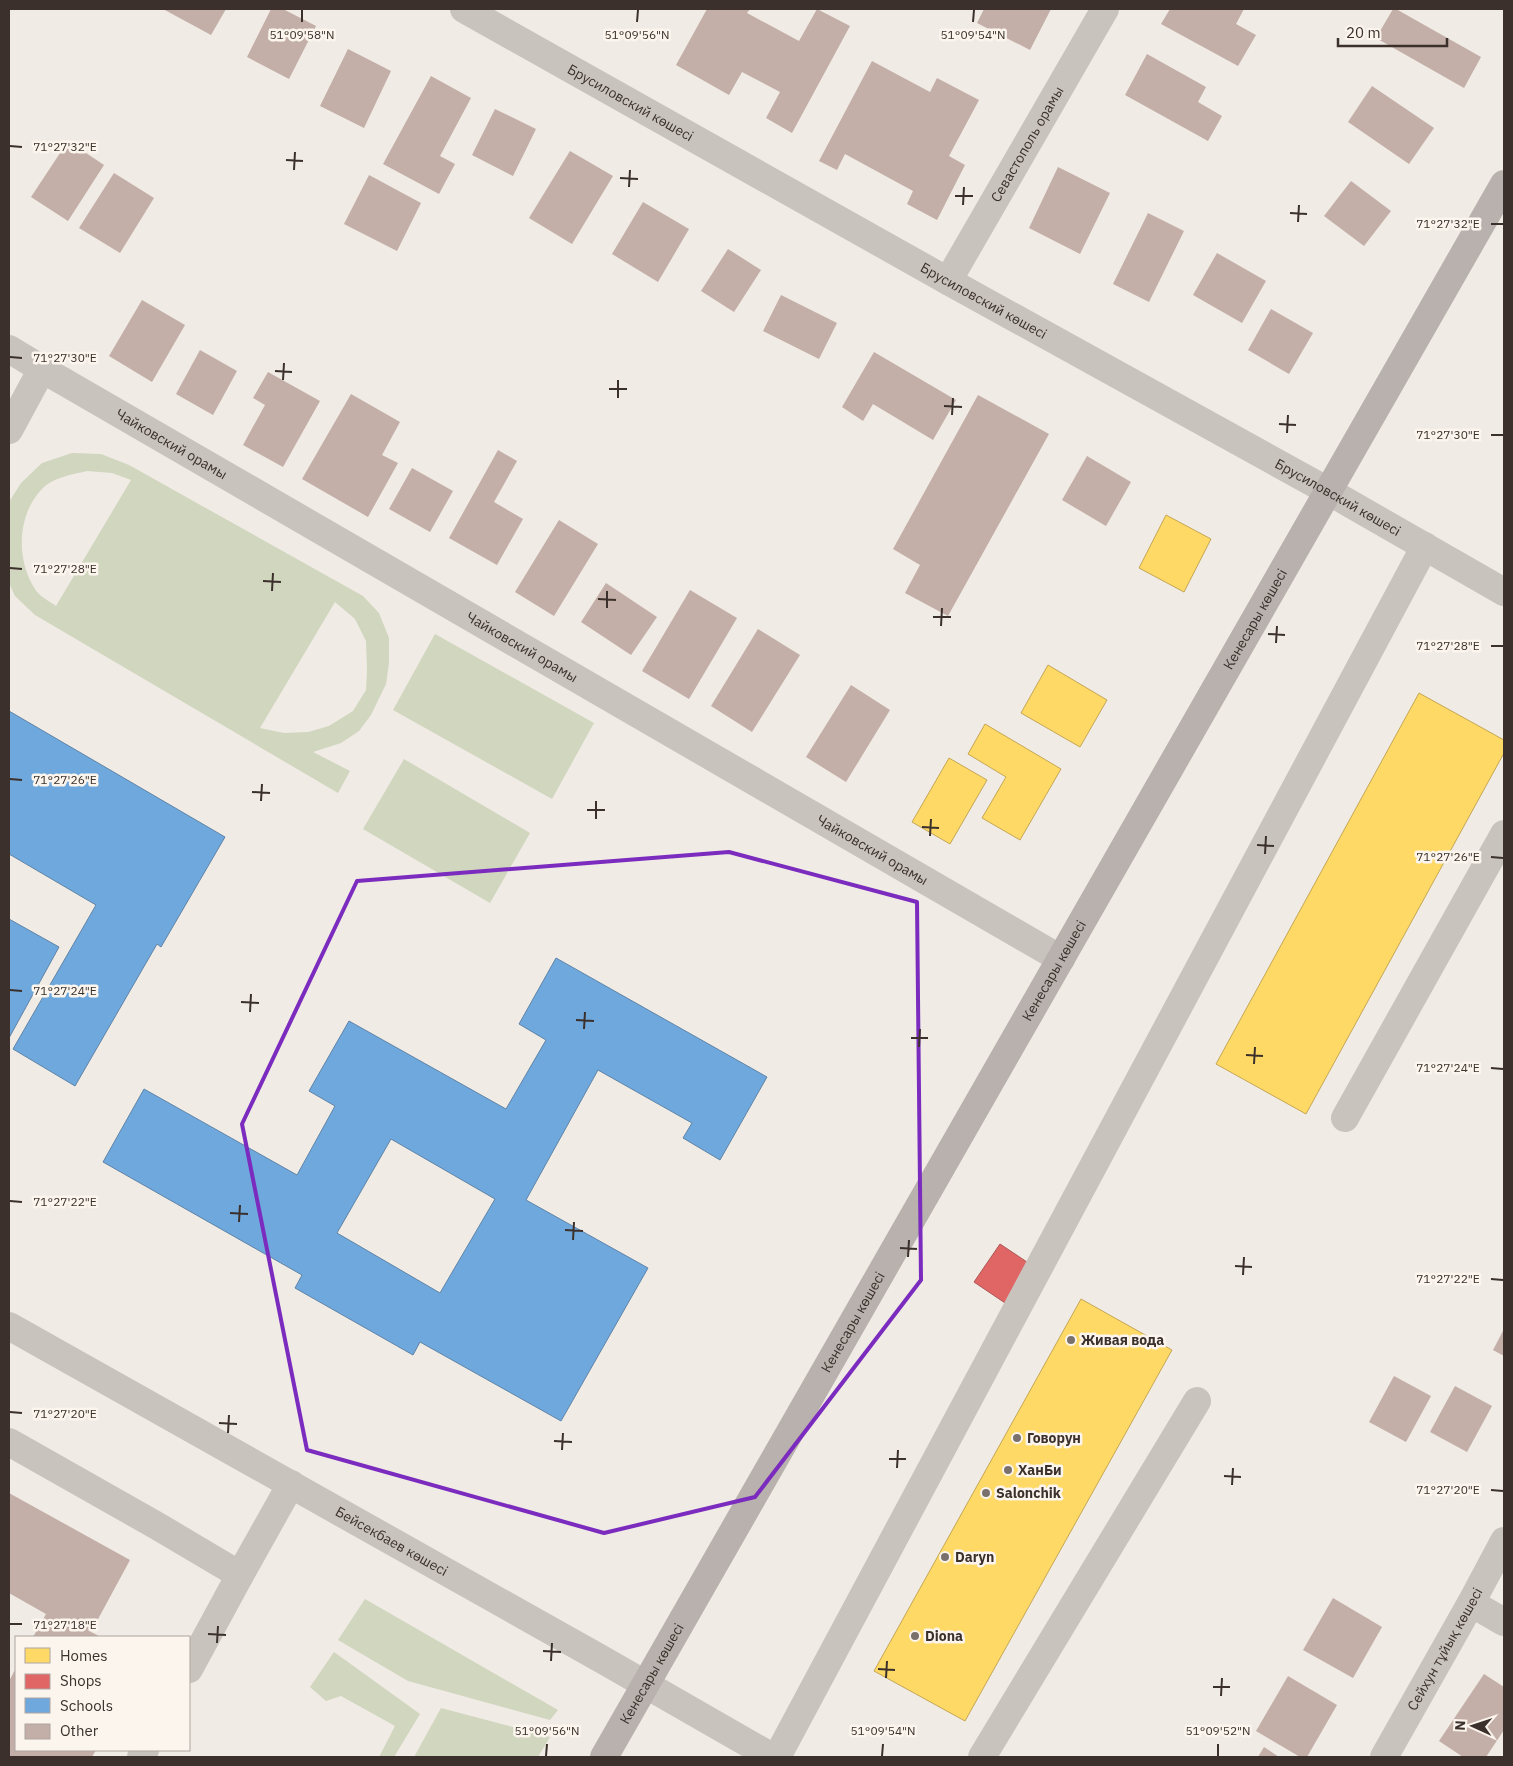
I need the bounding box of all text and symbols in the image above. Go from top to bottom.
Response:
scale bar [1338,15,1447,47]
text: 20 m [1346,23,1381,42]
text: 51°09'58"N [269,27,335,42]
text: 51°09'56"N [604,27,670,42]
text: 51°09'54"N [940,27,1006,42]
street label: Брусиловский көшесі [564,60,697,145]
street label: Севастополь орамы [987,83,1067,205]
text: 71°27'32"E [33,139,97,154]
text: 71°27'32"E [1416,216,1480,231]
street label: Брусиловский көшесі [917,258,1050,343]
text: 71°27'30"E [33,350,97,365]
street label: Чайковский орамы [113,405,230,483]
text: 71°27'30"E [1416,427,1480,442]
street label: Брусиловский көшесі [1272,454,1404,540]
text: 71°27'28"E [33,561,97,576]
street label: Кенесары көшесі [1219,565,1291,673]
street label: Чайковский орамы [463,608,581,686]
text: 71°27'28"E [1416,638,1480,653]
text: 71°27'26"E [33,772,97,787]
street label: Чайковский орамы [814,811,931,889]
text: 71°27'26"E [1416,849,1480,864]
street label: Кенесары көшесі [1018,917,1090,1024]
text: 71°27'24"E [33,983,97,998]
text: 71°27'24"E [1416,1060,1480,1075]
text: 71°27'22"E [33,1194,97,1209]
street label: Кенесары көшесі [817,1268,889,1376]
text: 71°27'22"E [1416,1271,1480,1286]
place label: Живая вода [1081,1331,1164,1349]
marker: Живая вода [1065,1334,1077,1346]
text: 71°27'20"E [33,1406,97,1421]
place label: Говорун [1027,1429,1081,1447]
marker: Говорун [1011,1432,1023,1444]
place label: ХанБи [1018,1461,1062,1479]
marker: ХанБи [1002,1464,1014,1476]
text: 71°27'20"E [1416,1482,1480,1497]
place label: Salonchik [996,1484,1062,1502]
marker: Salonchik [980,1487,992,1499]
street label: Бейсекбаев көшесі [332,1502,451,1580]
place label: Daryn [955,1548,994,1566]
marker: Daryn [939,1551,951,1563]
street label: Сейхун тұйық көшесі [1403,1584,1487,1714]
text: 71°27'18"E [33,1617,97,1632]
street label: Кенесары көшесі [616,1620,688,1727]
place label: Diona [925,1627,963,1645]
marker: Diona [909,1630,921,1642]
legend [15,1636,190,1751]
text: Homes [60,1646,108,1665]
text: Shops [60,1671,102,1690]
text: Schools [60,1696,113,1715]
north arrow [1448,1701,1498,1751]
text: N [1451,1720,1469,1731]
text: Other [60,1721,99,1740]
text: 51°09'56"N [514,1723,580,1738]
text: 51°09'54"N [850,1723,916,1738]
text: 51°09'52"N [1185,1723,1251,1738]

